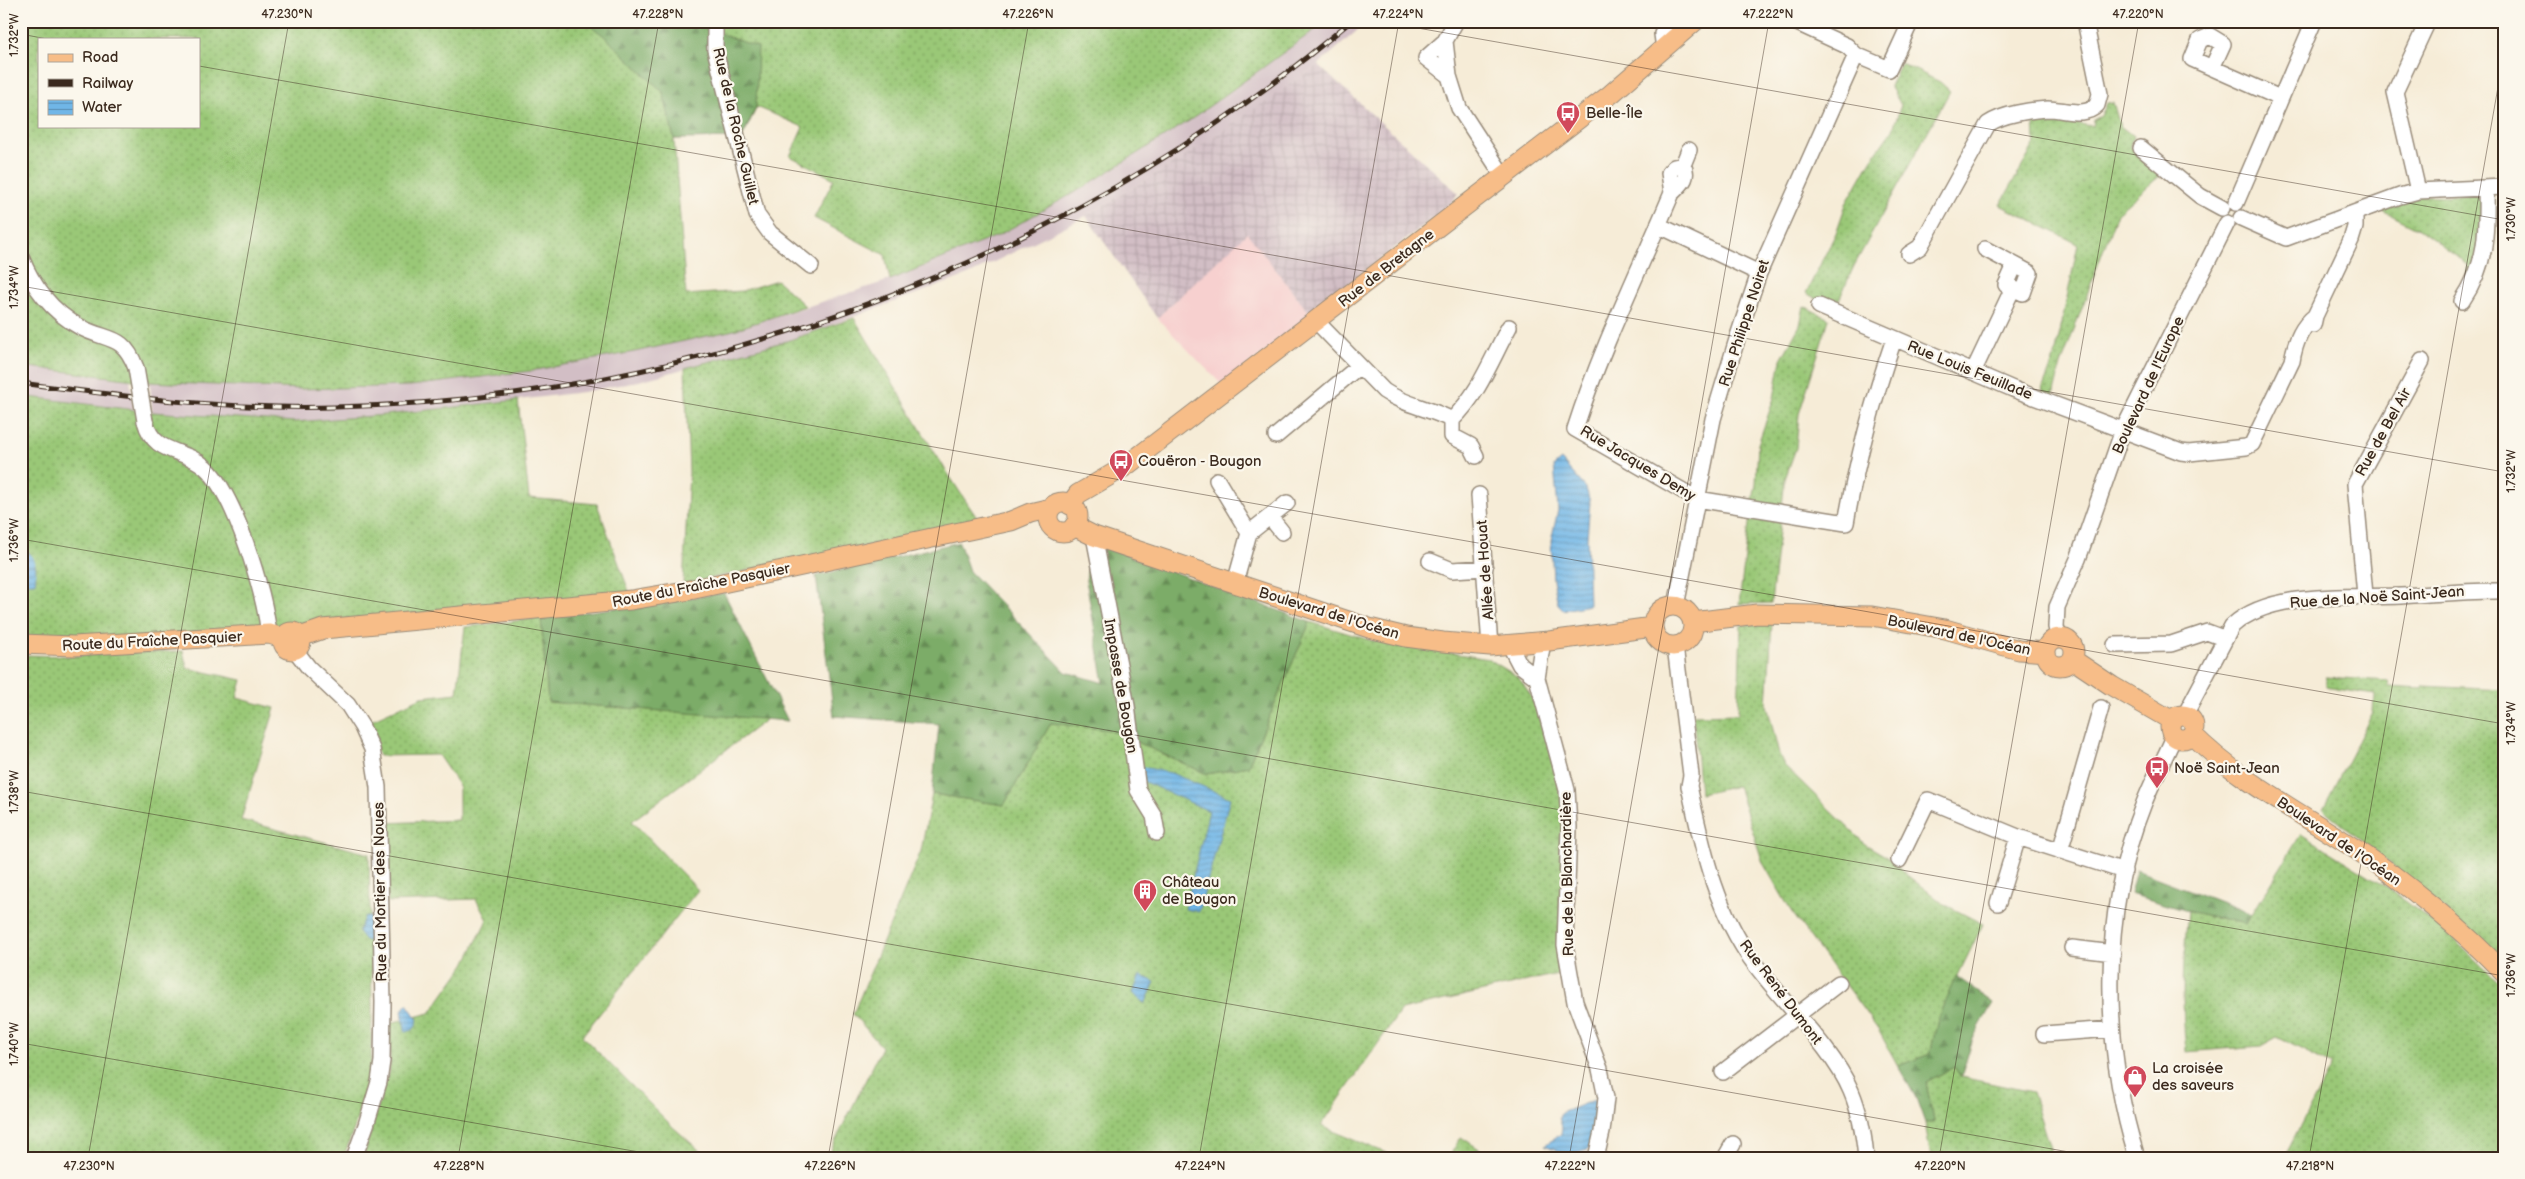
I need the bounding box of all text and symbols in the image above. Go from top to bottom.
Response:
text: 47.230°N [261,7,313,22]
text: 47.228°N [632,7,684,22]
text: 47.226°N [1002,7,1054,22]
text: 47.224°N [1373,7,1423,22]
text: 47.222°N [1743,7,1793,22]
text: 47.220°N [2112,7,2164,22]
text: 1.732°W [7,13,22,57]
legend [38,38,200,128]
street label: Rue de la Roche Guillet [708,46,763,207]
text: Road [82,48,118,67]
text: Railway [82,74,133,93]
text: Water [82,98,122,117]
bus stop icon: Belle-Île [1555,100,1581,134]
place label: Belle-Île [1586,104,1643,123]
text: 1.730°W [2504,197,2519,241]
street label: Rue de Bretagne [1335,225,1438,312]
street label: Rue Philippe Noiret [1715,257,1774,389]
text: 1.734°W [7,265,22,309]
street label: Boulevard de l'Europe [2108,313,2189,457]
street label: Rue Louis Feuillade [1904,337,2035,404]
street label: Rue de Bel Air [2351,384,2416,480]
street label: Rue Jacques Demy [1577,421,1699,506]
bus stop icon: Couëron - Bougon [1108,448,1134,482]
text: 1.732°W [2504,449,2519,493]
place label: Couëron - Bougon [1138,452,1262,471]
text: 1.736°W [7,518,22,562]
street label: Allée de Houat [1473,519,1498,621]
street label: Route du Fraîche Pasquier [611,559,792,612]
street label: Rue de la Noë Saint-Jean [2289,582,2465,613]
street label: Boulevard de l'Océan [1256,583,1401,644]
street label: Boulevard de l'Océan [1886,611,2032,660]
street label: Impasse de Bougon [1099,617,1142,755]
street label: Route du Fraîche Pasquier [61,627,243,656]
text: 1.734°W [2504,701,2519,745]
bus stop icon: Noë Saint-Jean [2144,755,2170,789]
place label: Noë Saint-Jean [2174,759,2280,778]
text: 1.738°W [7,770,22,814]
street label: Rue de la Blanchardière [1557,791,1578,957]
street label: Boulevard de l'Océan [2273,793,2404,890]
street label: Rue du Mortier des Noues [369,801,392,982]
place label: Château de Bougon [1162,873,1236,909]
building icon: Château de Bougon [1132,878,1158,912]
street label: Rue René Dumont [1735,936,1826,1049]
text: 1.736°W [2504,953,2519,997]
text: 1.740°W [7,1022,22,1066]
place label: La croisée des saveurs [2152,1059,2235,1095]
shop icon: La croisée des saveurs [2122,1064,2148,1098]
text: 47.230°N [63,1159,115,1174]
text: 47.228°N [433,1159,485,1174]
text: 47.226°N [804,1159,856,1174]
text: 47.224°N [1175,1159,1225,1174]
text: 47.222°N [1545,1159,1595,1174]
text: 47.220°N [1914,1159,1966,1174]
text: 47.218°N [2286,1159,2334,1174]

